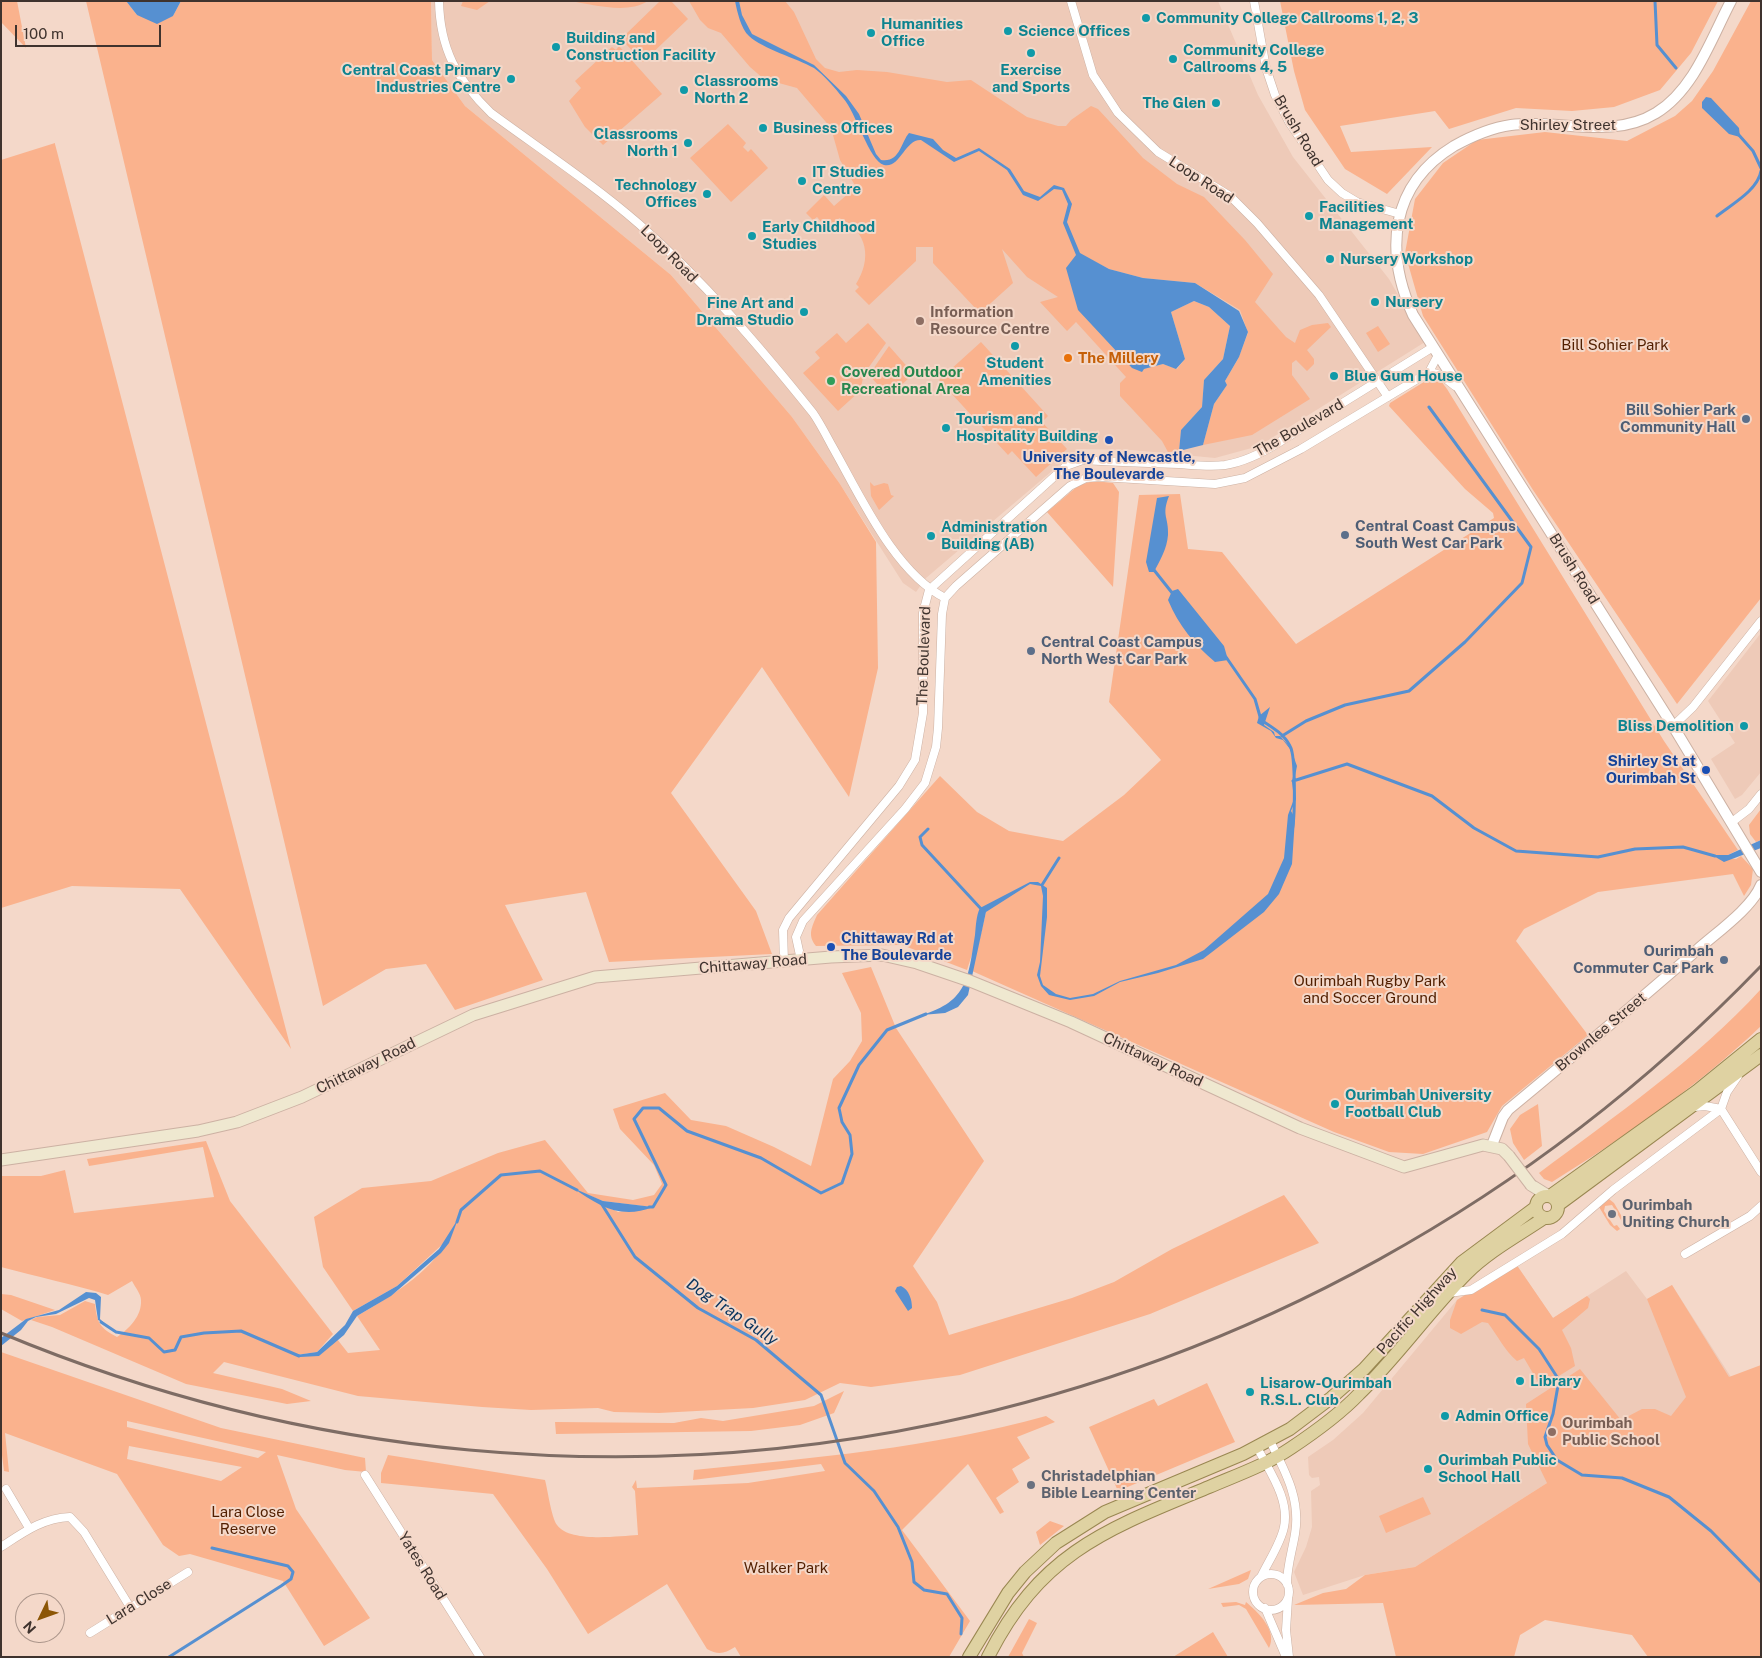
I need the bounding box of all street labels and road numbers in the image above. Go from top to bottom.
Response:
street label: Brush Road [1270,92,1326,170]
street label: Shirley Street [1520,116,1616,134]
street label: Loop Road [1165,152,1237,208]
street label: Loop Road [637,222,701,286]
street label: The Boulevard [1251,395,1347,461]
street label: Brush Road [1545,530,1603,608]
street label: The Boulevard [913,606,935,706]
street label: Chittaway Road [698,950,808,978]
street label: Brownlee Street [1552,989,1650,1075]
street label: Chittaway Road [1100,1029,1206,1091]
street label: Chittaway Road [313,1034,419,1098]
street label: Pacific Highway [1373,1264,1461,1358]
street label: Yates Road [394,1529,450,1603]
street label: Lara Close [103,1575,175,1629]

